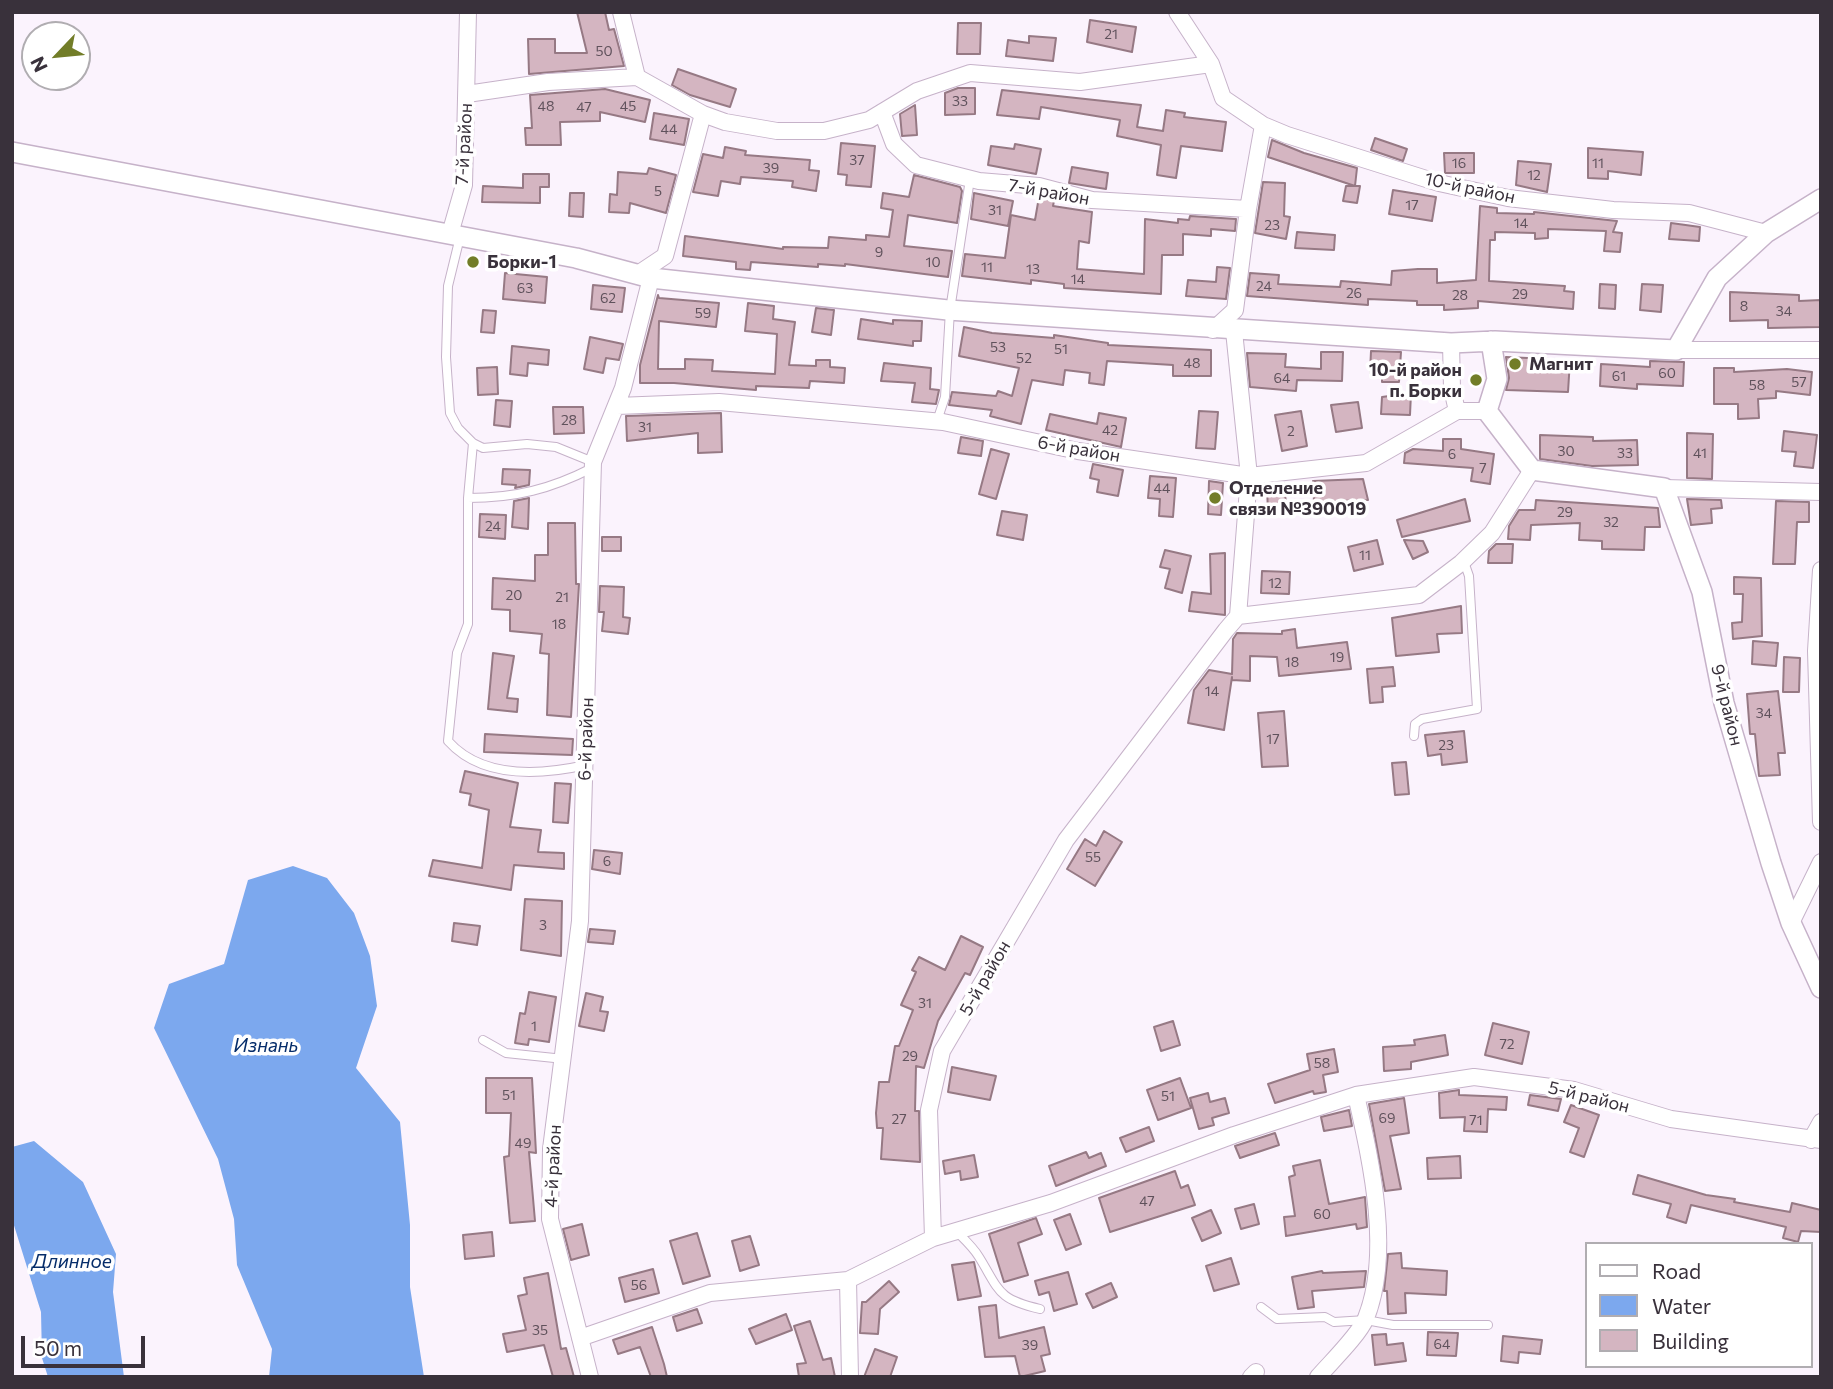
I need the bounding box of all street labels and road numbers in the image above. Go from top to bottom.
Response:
street label: 7-й район [451,102,477,186]
street label: 10-й район [1423,168,1517,208]
street label: 7-й район [1007,174,1091,210]
street label: 6-й район [1036,431,1122,467]
street label: 9-й район [1706,662,1748,748]
street label: 6-й район [574,697,598,781]
street label: 5-й район [955,937,1015,1019]
street label: 5-й район [1546,1076,1632,1118]
street label: 4-й район [540,1124,566,1208]

